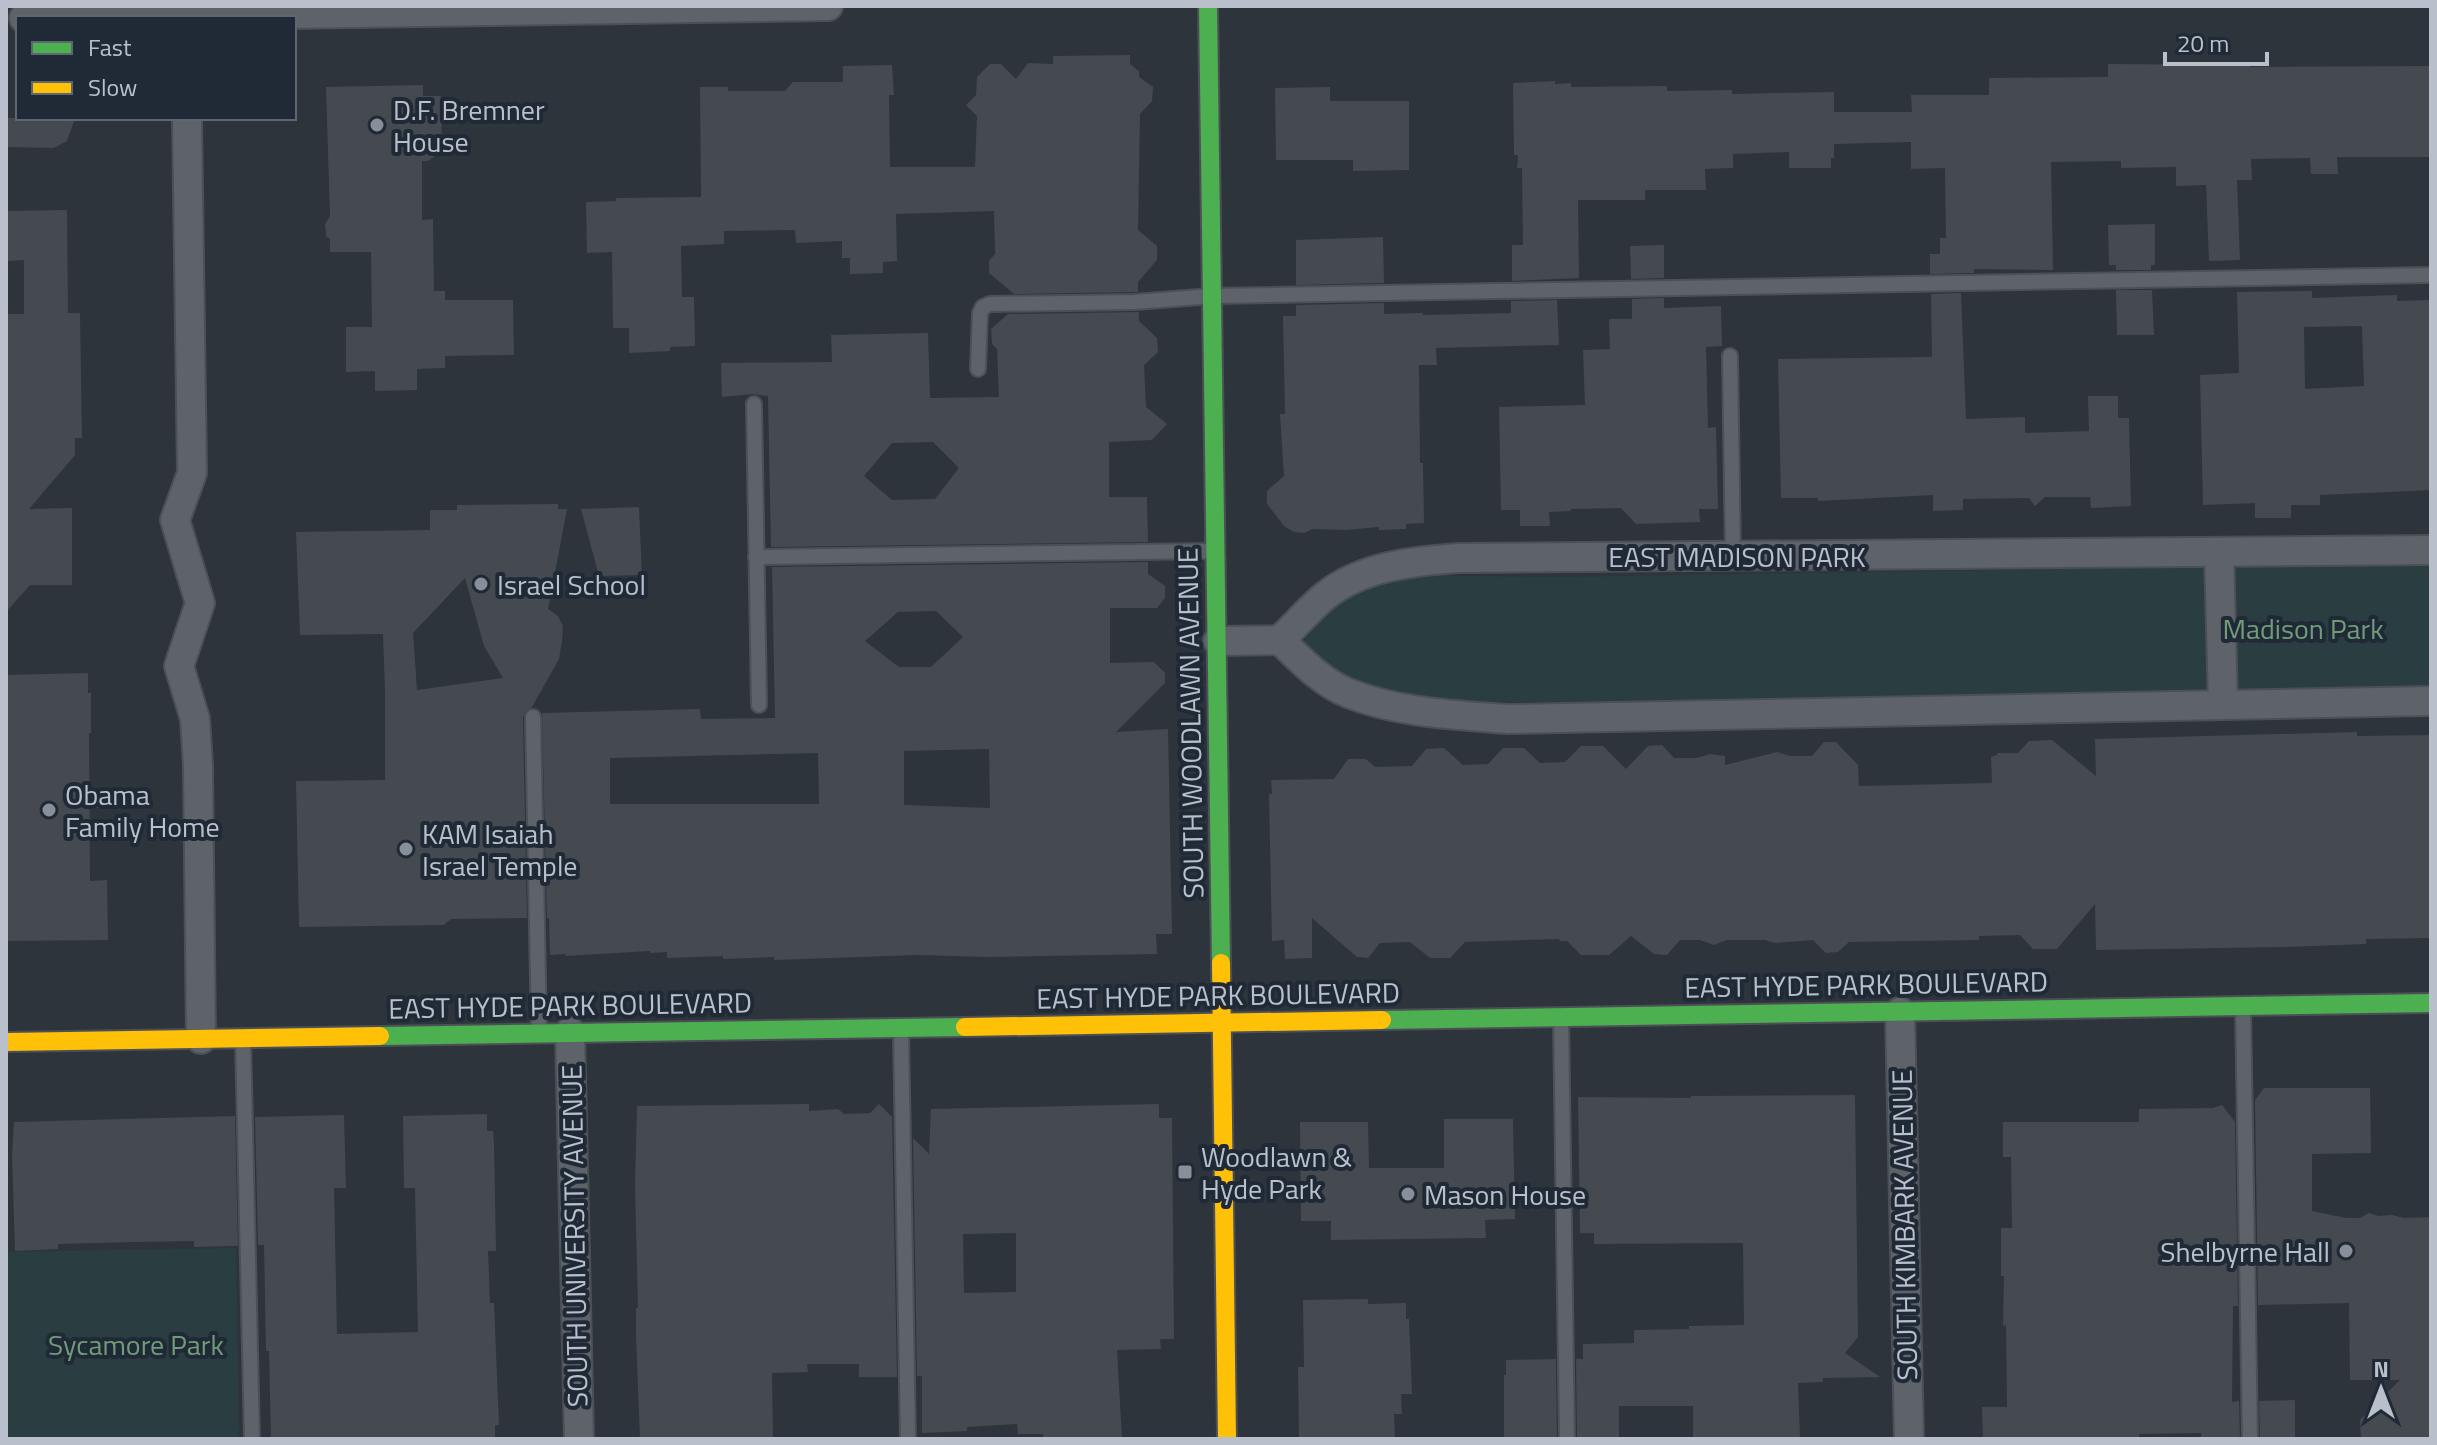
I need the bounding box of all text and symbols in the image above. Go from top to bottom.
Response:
legend [16,16,296,120]
scale bar [2165,16,2267,66]
text: 20 m [2177,25,2229,61]
text: Fast [88,29,132,65]
text: Slow [88,69,137,105]
place label: D.F. Bremner House [393,88,545,163]
marker: D.F. Bremner House [368,116,386,134]
street label: EAST MADISON PARK [1608,535,1866,578]
street label: SOUTH WOODLAWN AVENUE [1165,547,1215,899]
place label: Israel School [497,563,646,606]
marker: Israel School [472,575,490,593]
park label: Madison Park [2222,607,2384,650]
place label: Obama Family Home [65,773,220,848]
marker: Obama Family Home [40,801,58,819]
place label: KAM Isaiah Israel Temple [422,812,578,887]
marker: KAM Isaiah Israel Temple [397,840,415,858]
street label: EAST HYDE PARK BOULEVARD [1684,959,2048,1009]
street label: EAST HYDE PARK BOULEVARD [1036,970,1400,1020]
street label: EAST HYDE PARK BOULEVARD [388,980,752,1030]
street label: SOUTH UNIVERSITY AVENUE [550,1064,598,1408]
street label: SOUTH KIMBARK AVENUE [1880,1069,1928,1381]
place label: Woodlawn & Hyde Park [1201,1135,1352,1210]
marker: Woodlawn & Hyde Park [1176,1163,1194,1181]
place label: Mason House [1424,1173,1586,1216]
marker: Mason House [1399,1185,1417,1203]
place label: Shelbyrne Hall [2160,1230,2330,1273]
marker: Shelbyrne Hall [2337,1242,2355,1260]
park label: Sycamore Park [48,1323,224,1366]
north arrow [2341,1349,2421,1429]
text: N [2373,1352,2389,1386]

